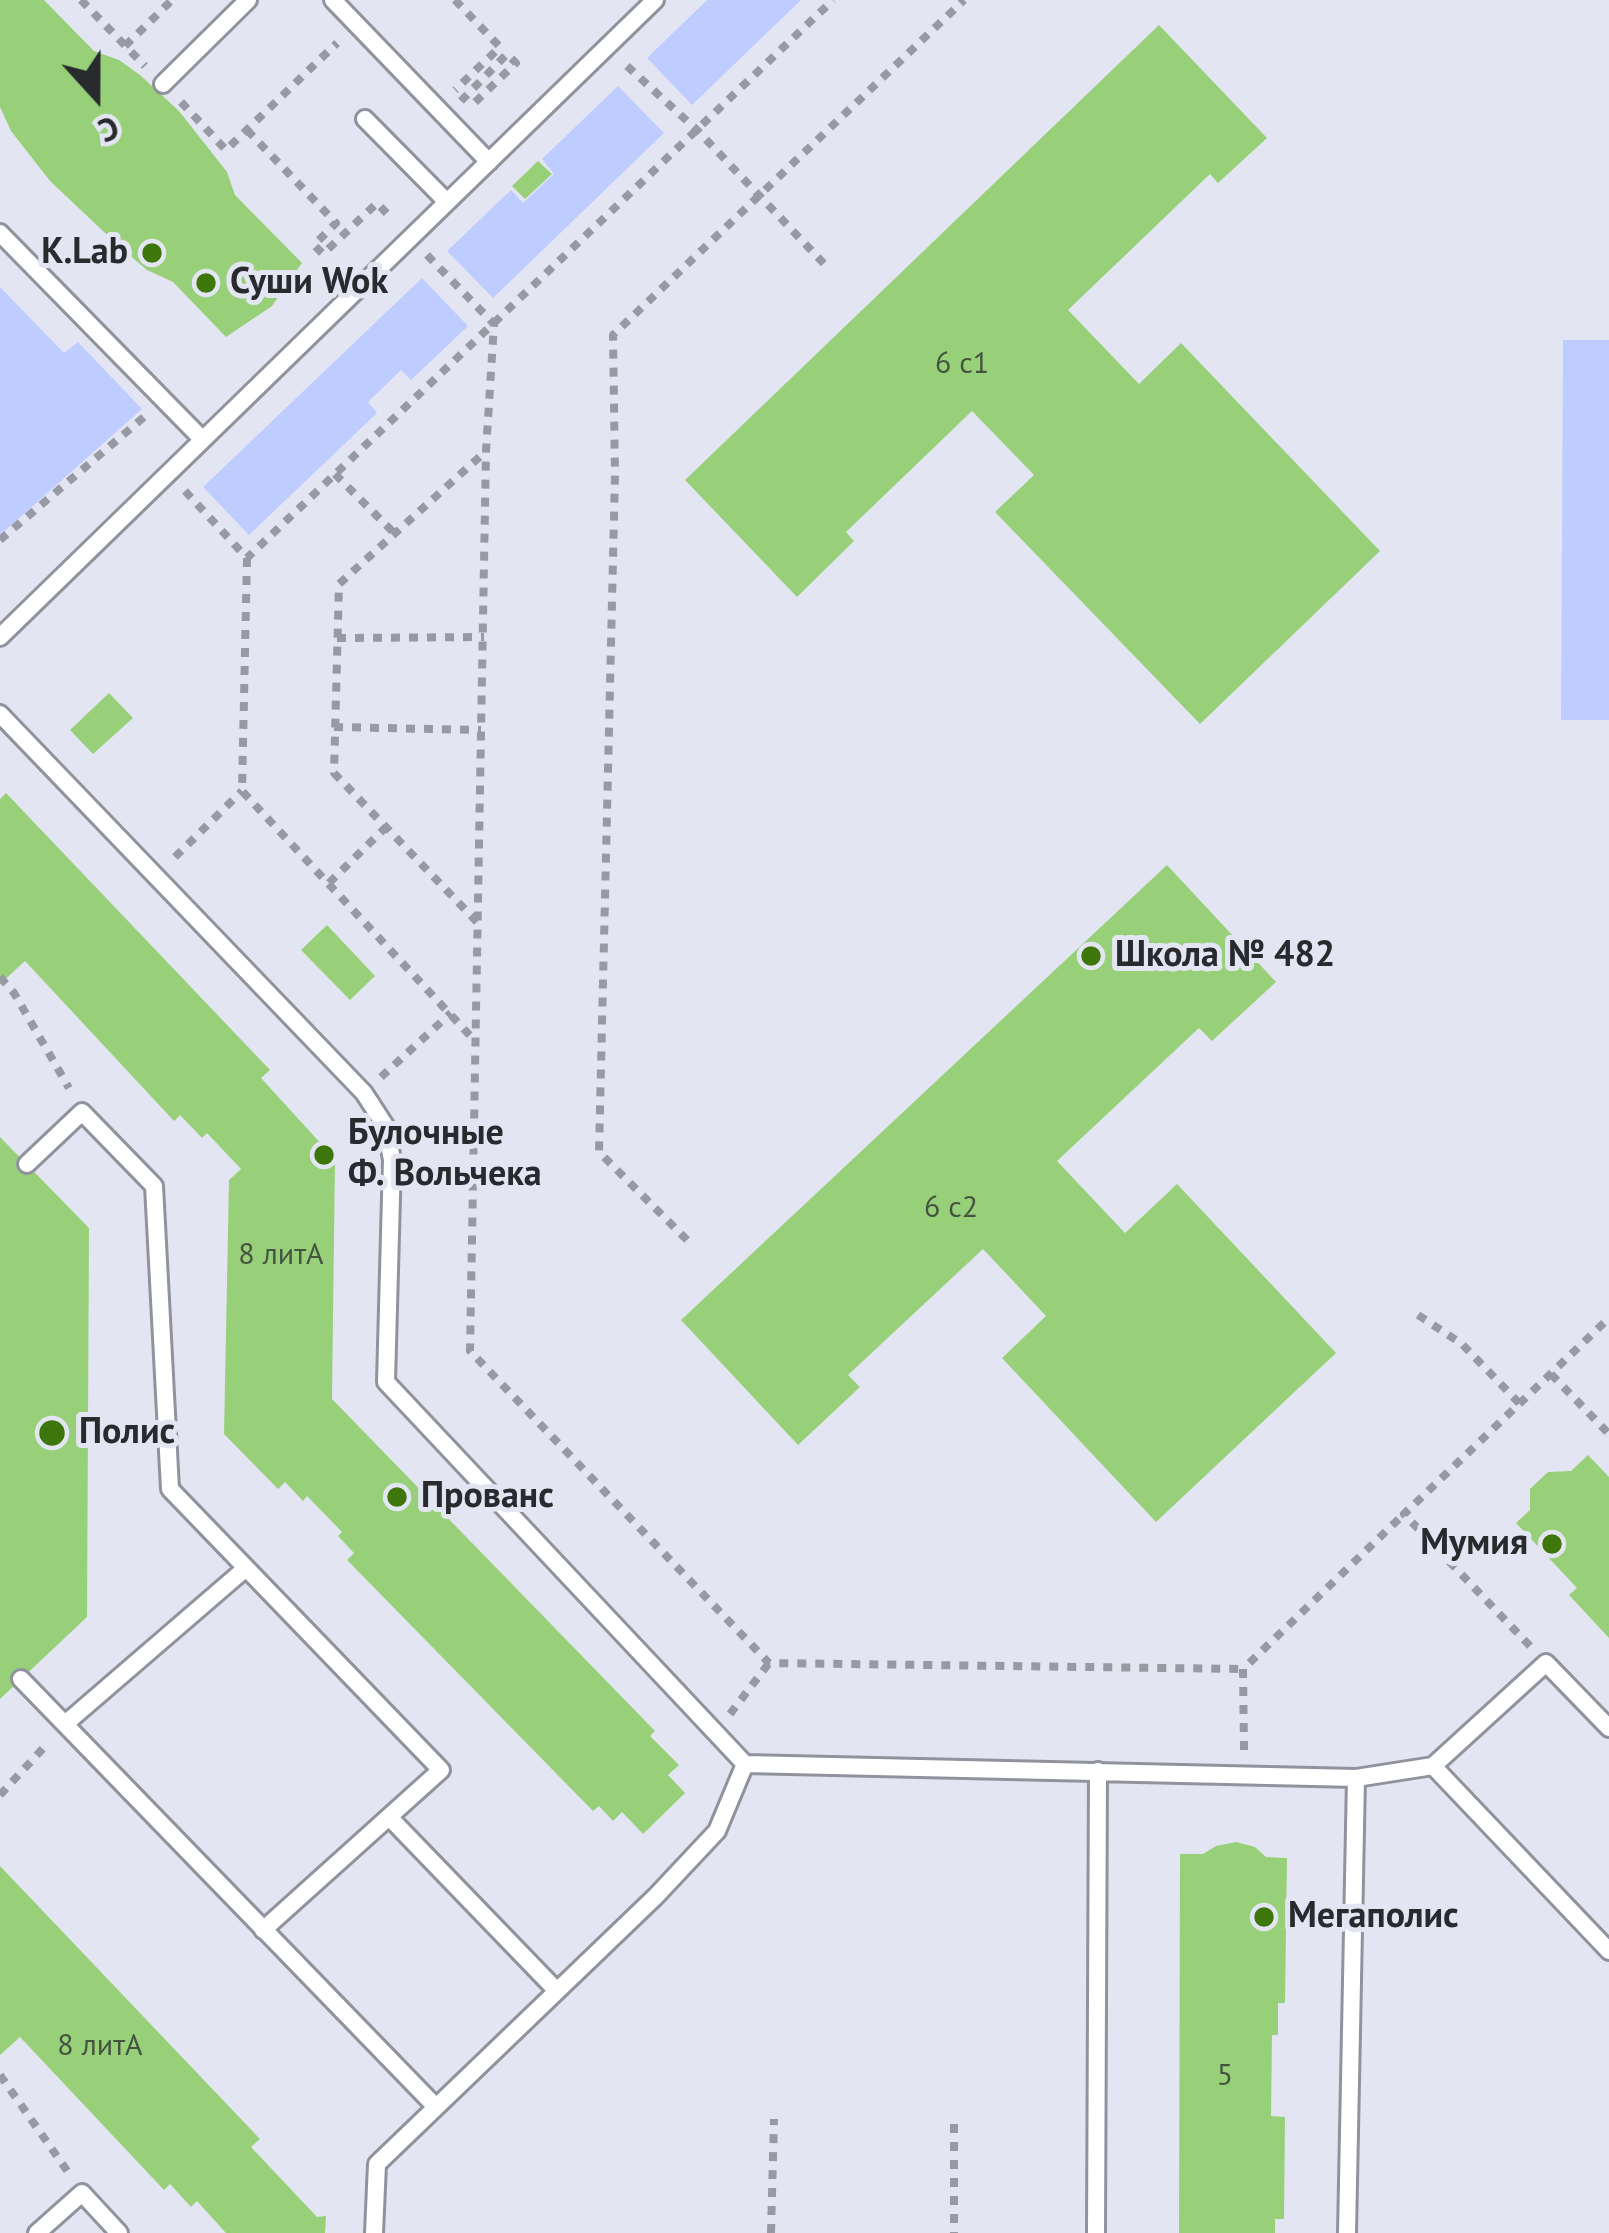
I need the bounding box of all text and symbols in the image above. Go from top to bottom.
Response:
north arrow [36,36,156,156]
text: С [93,107,125,153]
place label: K.Lab [41,231,128,275]
marker: K.Lab [139,240,165,266]
place label: Суши Wok [230,261,388,305]
marker: Суши Wok [193,270,219,296]
house number: 6 с1 [935,346,989,382]
place label: Школа № 482 [1115,934,1335,978]
marker: Школа № 482 [1078,943,1104,969]
place label: Булочные Ф. Вольчека [348,1112,542,1197]
marker: Булочные Ф. Вольчека [311,1142,337,1168]
house number: 6 с2 [924,1190,978,1226]
house number: 8 литА [238,1237,324,1273]
place label: Полис [79,1411,175,1455]
marker: Полис [36,1417,68,1449]
place label: Прованс [421,1475,554,1519]
marker: Прованс [384,1484,410,1510]
place label: Мумия [1420,1522,1528,1566]
marker: Мумия [1539,1531,1565,1557]
place label: Мегаполис [1288,1895,1459,1939]
marker: Мегаполис [1251,1904,1277,1930]
house number: 8 литА [57,2028,143,2064]
house number: 5 [1217,2058,1233,2094]

